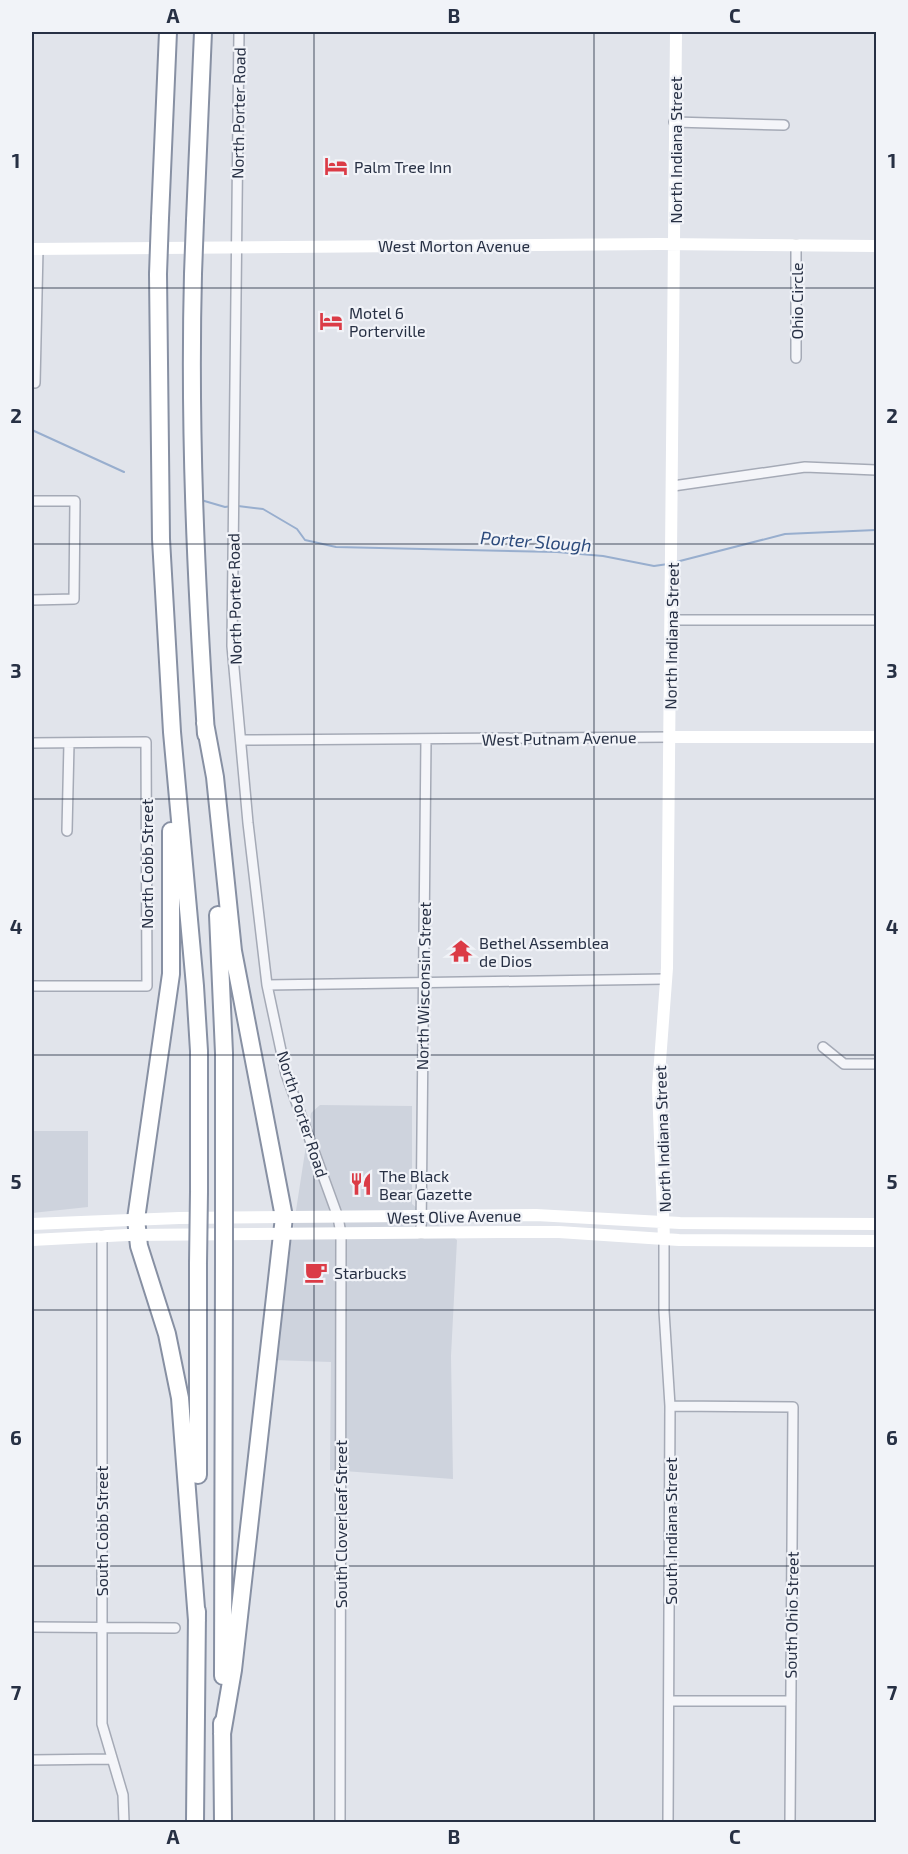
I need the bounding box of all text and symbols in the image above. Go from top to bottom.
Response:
text: A [166,3,180,27]
text: B [448,3,460,27]
text: C [729,3,741,27]
street label: North Porter Road [227,47,249,179]
street label: North Indiana Street [666,76,685,224]
text: 1 [12,148,20,172]
text: 1 [888,148,896,172]
hotel icon: Palm Tree Inn [323,153,349,179]
place label: Palm Tree Inn [354,157,452,176]
street label: West Morton Avenue [378,236,530,255]
street label: Ohio Circle [787,262,806,340]
place label: Motel 6 Porterville [349,303,426,340]
hotel icon: Motel 6 Porterville [318,308,344,334]
text: 2 [10,403,22,427]
text: 2 [886,403,898,427]
water label: Porter Slough [480,526,592,556]
street label: North Porter Road [223,533,245,665]
street label: North Indiana Street [660,562,682,710]
text: 3 [10,658,22,682]
text: 3 [886,658,898,682]
street label: West Putnam Avenue [481,727,637,749]
street label: North Cobb Street [137,799,156,929]
street label: North Wisconsin Street [412,902,434,1070]
text: 4 [10,914,23,938]
text: 4 [886,914,899,938]
place label: Bethel Assemblea de Dios [479,933,609,970]
temple icon: Bethel Assemblea de Dios [448,938,474,964]
street label: North Porter Road [274,1048,332,1180]
street label: North Indiana Street [650,1065,674,1213]
place label: The Black Bear Gazette [379,1166,472,1203]
text: 5 [10,1169,22,1193]
text: 5 [886,1169,898,1193]
restaurant icon: The Black Bear Gazette [348,1171,374,1197]
street label: West Olive Avenue [387,1205,521,1227]
cafe icon: Starbucks [303,1259,329,1285]
place label: Starbucks [334,1263,407,1282]
text: 6 [10,1425,22,1449]
text: 6 [886,1425,898,1449]
street label: South Cloverleaf Street [331,1440,350,1608]
street label: South Indiana Street [661,1457,680,1605]
street label: South Cobb Street [92,1466,111,1596]
street label: South Ohio Street [780,1551,802,1679]
text: 7 [11,1680,22,1704]
text: 7 [887,1680,898,1704]
text: A [166,1824,180,1848]
text: B [448,1824,460,1848]
text: C [729,1824,741,1848]

